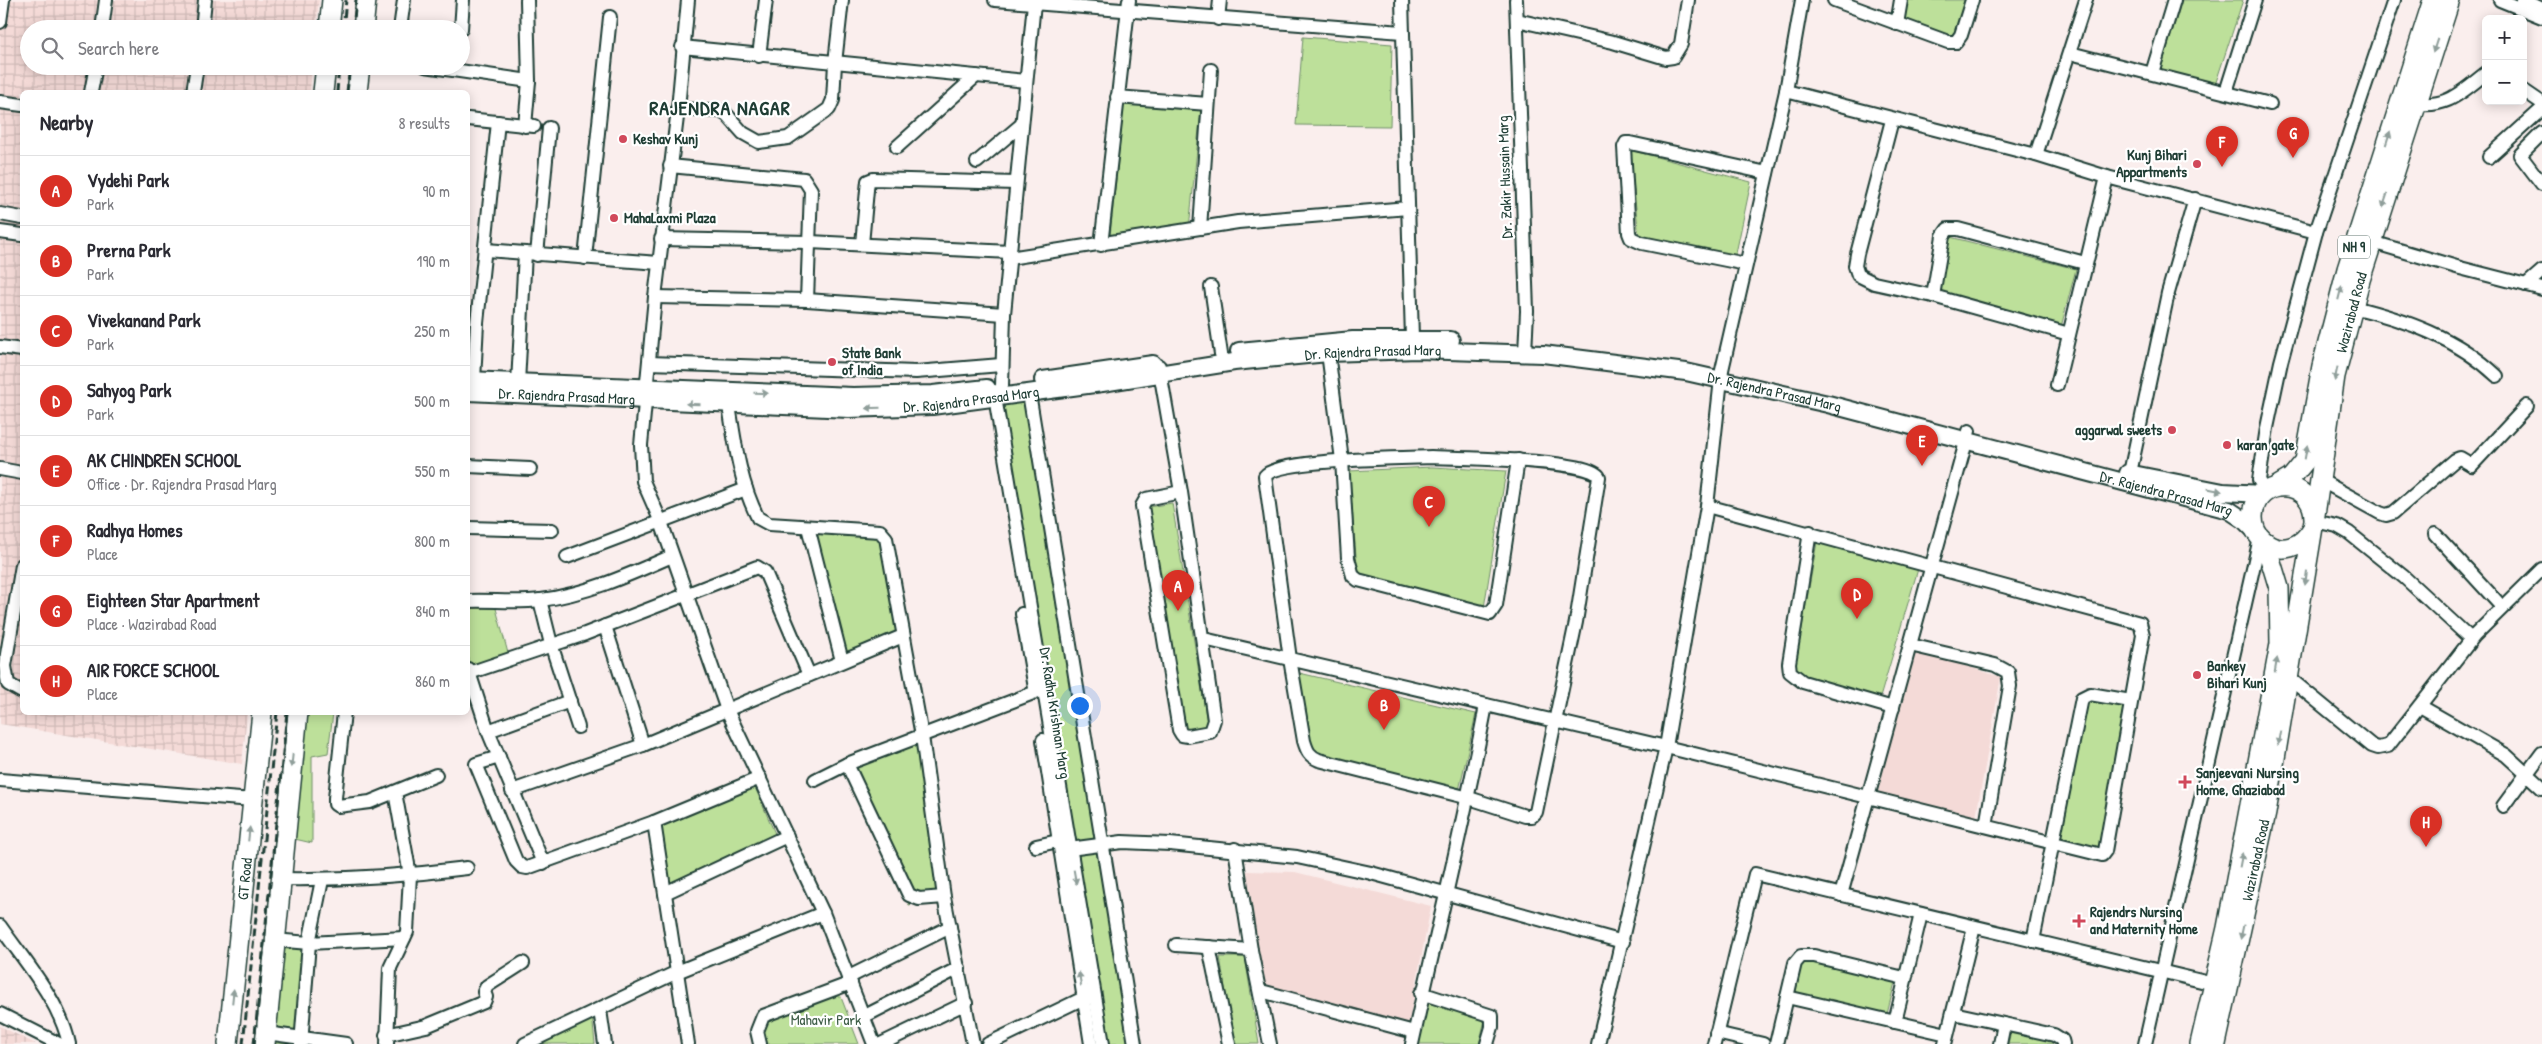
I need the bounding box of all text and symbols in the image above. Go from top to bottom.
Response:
map controls [2482,15,2527,105]
button: + [2482,15,2527,60]
search box [20,20,470,75]
icon: search [38,34,66,62]
text: Search here [78,35,159,61]
one-way arrow [2431,39,2438,54]
button: − [2482,60,2527,105]
district label: RAJENDRA NAGAR [649,94,791,121]
text: Nearby [40,108,93,137]
text: 8 results [398,112,450,134]
street label: Dr. Zakir Hussain Marg [1492,115,1517,239]
pin: G [2277,117,2309,158]
pin: F [2206,126,2238,167]
place label: Keshav Kunj [633,128,698,149]
one-way arrow [2385,130,2393,145]
marker: Keshav Kunj [617,133,629,145]
place label: Kunj Bihari Appartments [2116,144,2187,183]
marker: Kunj Bihari Appartments [2191,158,2203,170]
text: Vydehi Park [87,167,169,193]
text: A [52,180,60,202]
text: 90 m [422,180,450,202]
text: Park [87,193,114,215]
one-way arrow [2381,194,2389,209]
place label: MahaLaxmi Plaza [624,207,716,228]
marker: MahaLaxmi Plaza [608,212,620,224]
road number: NH 9 [2338,236,2370,258]
text: Prerna Park [87,237,171,263]
text: B [52,250,60,272]
text: 190 m [417,250,450,272]
text: Park [87,263,114,285]
street label: Wazirabad Road [2330,269,2372,355]
one-way arrow [2337,286,2345,301]
text: Vivekanand Park [87,307,201,333]
text: C [52,320,60,342]
text: 250 m [414,320,450,342]
text: Park [87,333,114,355]
street label: Dr. Rajendra Prasad Marg [1304,339,1442,365]
place label: State Bank of India [842,342,902,380]
marker: State Bank of India [826,356,838,368]
street label: Dr. Rajendra Prasad Marg [1706,366,1844,417]
one-way arrow [2332,367,2340,383]
text: Sahyog Park [87,377,171,403]
street label: Dr. Rajendra Prasad Marg [903,381,1041,417]
street label: Dr. Rajendra Prasad Marg [498,382,636,409]
one-way arrow [753,389,769,397]
text: D [52,390,60,412]
text: 500 m [414,390,450,412]
one-way arrow [685,399,701,407]
text: Park [87,403,114,425]
one-way arrow [865,404,881,412]
place label: aggarwal sweets [2075,419,2162,441]
marker: aggarwal sweets [2166,424,2178,436]
pin: E [1906,425,1938,466]
place label: karan gate [2237,434,2295,456]
marker: karan gate [2221,439,2233,451]
one-way arrow [2303,444,2311,460]
text: AK CHINDREN SCHOOL [87,447,241,473]
text: E [52,460,60,482]
text: 550 m [415,460,450,482]
street label: Dr. Rajendra Prasad Marg [2098,465,2238,521]
text: Office · Dr. Rajendra Prasad Marg [87,473,277,495]
pin: C [1413,486,1445,527]
one-way arrow [2208,487,2224,495]
text: Radhya Homes [87,517,183,543]
text: F [53,530,59,552]
text: 800 m [414,530,450,552]
text: Place [87,543,118,565]
pin: A [1162,570,1194,611]
one-way arrow [2301,570,2309,586]
pin: D [1841,578,1873,619]
text: Eighteen Star Apartment [87,587,259,613]
text: G [52,600,60,622]
text: 840 m [415,600,450,622]
text: Place · Wazirabad Road [87,613,216,635]
street label: Dr. Radha Krishnan Marg [1035,646,1076,781]
place label: Bankey Bihari Kunj [2207,655,2267,693]
text: AIR FORCE SCHOOL [87,657,219,683]
one-way arrow [2273,657,2281,673]
marker: Bankey Bihari Kunj [2191,669,2203,681]
text: H [52,670,60,692]
text: 860 m [415,670,450,692]
text: Place [87,683,118,705]
pin: B [1368,689,1400,730]
your location [1067,693,1093,719]
one-way arrow [2275,730,2283,746]
one-way arrow [288,753,296,769]
place label: Sanjeevani Nursing Home, Ghaziabad [2196,762,2299,800]
marker: Sanjeevani Nursing Home, Ghaziabad [2178,775,2192,789]
pin: H [2410,806,2442,847]
street label: Wazirabad Road [2236,817,2274,903]
one-way arrow [245,826,253,842]
one-way arrow [2237,851,2245,867]
street label: GT Road [232,857,257,901]
one-way arrow [1072,870,1080,886]
place label: Rajendrs Nursing and Maternity Home [2090,901,2198,940]
marker: Rajendrs Nursing and Maternity Home [2072,914,2086,928]
one-way arrow [2238,924,2246,939]
one-way arrow [1076,970,1084,986]
one-way arrow [229,987,237,1003]
park label: Mahavir Park [791,1009,861,1030]

